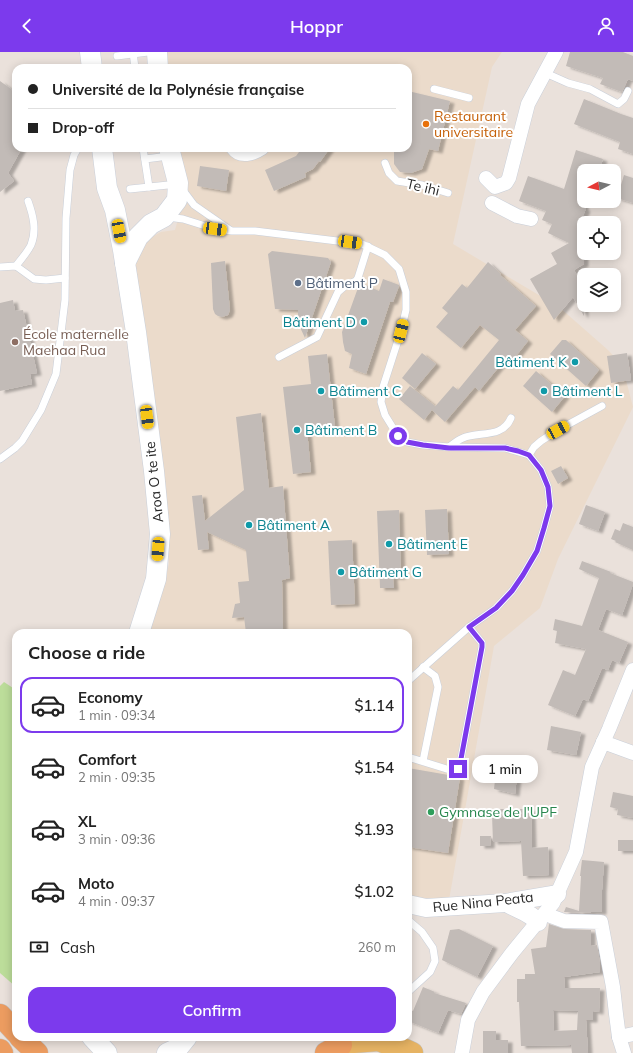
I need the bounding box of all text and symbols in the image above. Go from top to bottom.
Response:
icon: back [16,15,38,37]
text: Hoppr [290,15,343,38]
icon: person [595,15,617,37]
text: Université de la Polynésie française [52,80,304,99]
place label: Restaurant universitaire [434,107,513,141]
text: Drop-off [52,118,114,137]
marker: Restaurant universitaire [421,119,431,129]
north arrow [577,164,621,208]
map controls [577,164,621,312]
street label: Te ihi [405,174,441,200]
button: locate [577,216,621,260]
car [111,218,127,244]
car [202,221,228,237]
car [337,234,363,250]
button: layers [577,268,621,312]
place label: Bâtiment P [306,274,378,292]
marker: Bâtiment P [293,278,303,288]
place label: Bâtiment D [283,313,356,331]
marker: Bâtiment D [359,317,369,327]
car [392,318,410,344]
place label: École maternelle Maehaa Rua [23,325,129,359]
marker: École maternelle Maehaa Rua [10,337,20,347]
place label: Bâtiment K [495,353,568,371]
marker: Bâtiment K [570,357,580,367]
place label: Bâtiment C [329,382,401,400]
place label: Bâtiment L [552,382,623,400]
marker: Bâtiment C [316,386,326,396]
marker: Bâtiment L [539,386,549,396]
car [140,404,154,430]
car [545,419,571,441]
place label: Bâtiment B [305,421,377,439]
marker: Bâtiment B [292,425,302,435]
route start [389,427,407,445]
street label: Aroa O te ite [141,440,167,524]
place label: Bâtiment A [257,516,331,534]
marker: Bâtiment A [244,520,254,530]
place label: Bâtiment E [397,535,468,553]
car [151,537,165,561]
marker: Bâtiment E [384,539,394,549]
place label: Bâtiment G [349,563,422,581]
marker: Bâtiment G [336,567,346,577]
text: Choose a ride [28,641,145,664]
icon: car [30,687,66,723]
text: Economy [78,688,143,707]
text: $1.14 [354,696,394,715]
text: 1 min · 09:34 [78,707,155,723]
icon: car [30,749,66,785]
text: Comfort [78,750,136,769]
callout: 1 min [472,755,538,783]
text: $1.54 [354,758,394,777]
route end [449,760,467,778]
text: 1 min [488,761,522,777]
text: 2 min · 09:35 [78,769,155,785]
place label: Gymnase de l'UPF [439,803,557,821]
marker: Gymnase de l'UPF [426,807,436,817]
icon: car [30,811,66,847]
text: XL [78,812,96,831]
text: $1.93 [354,820,394,839]
text: 3 min · 09:36 [78,831,155,847]
icon: car [30,873,66,909]
text: Moto [78,874,114,893]
text: $1.02 [354,882,394,901]
street label: Rue Nina Peata [432,888,534,916]
text: 4 min · 09:37 [78,893,155,909]
icon: cash [28,936,50,958]
text: Cash [60,938,95,957]
text: 260 m [358,939,396,955]
button: Confirm [28,987,396,1033]

